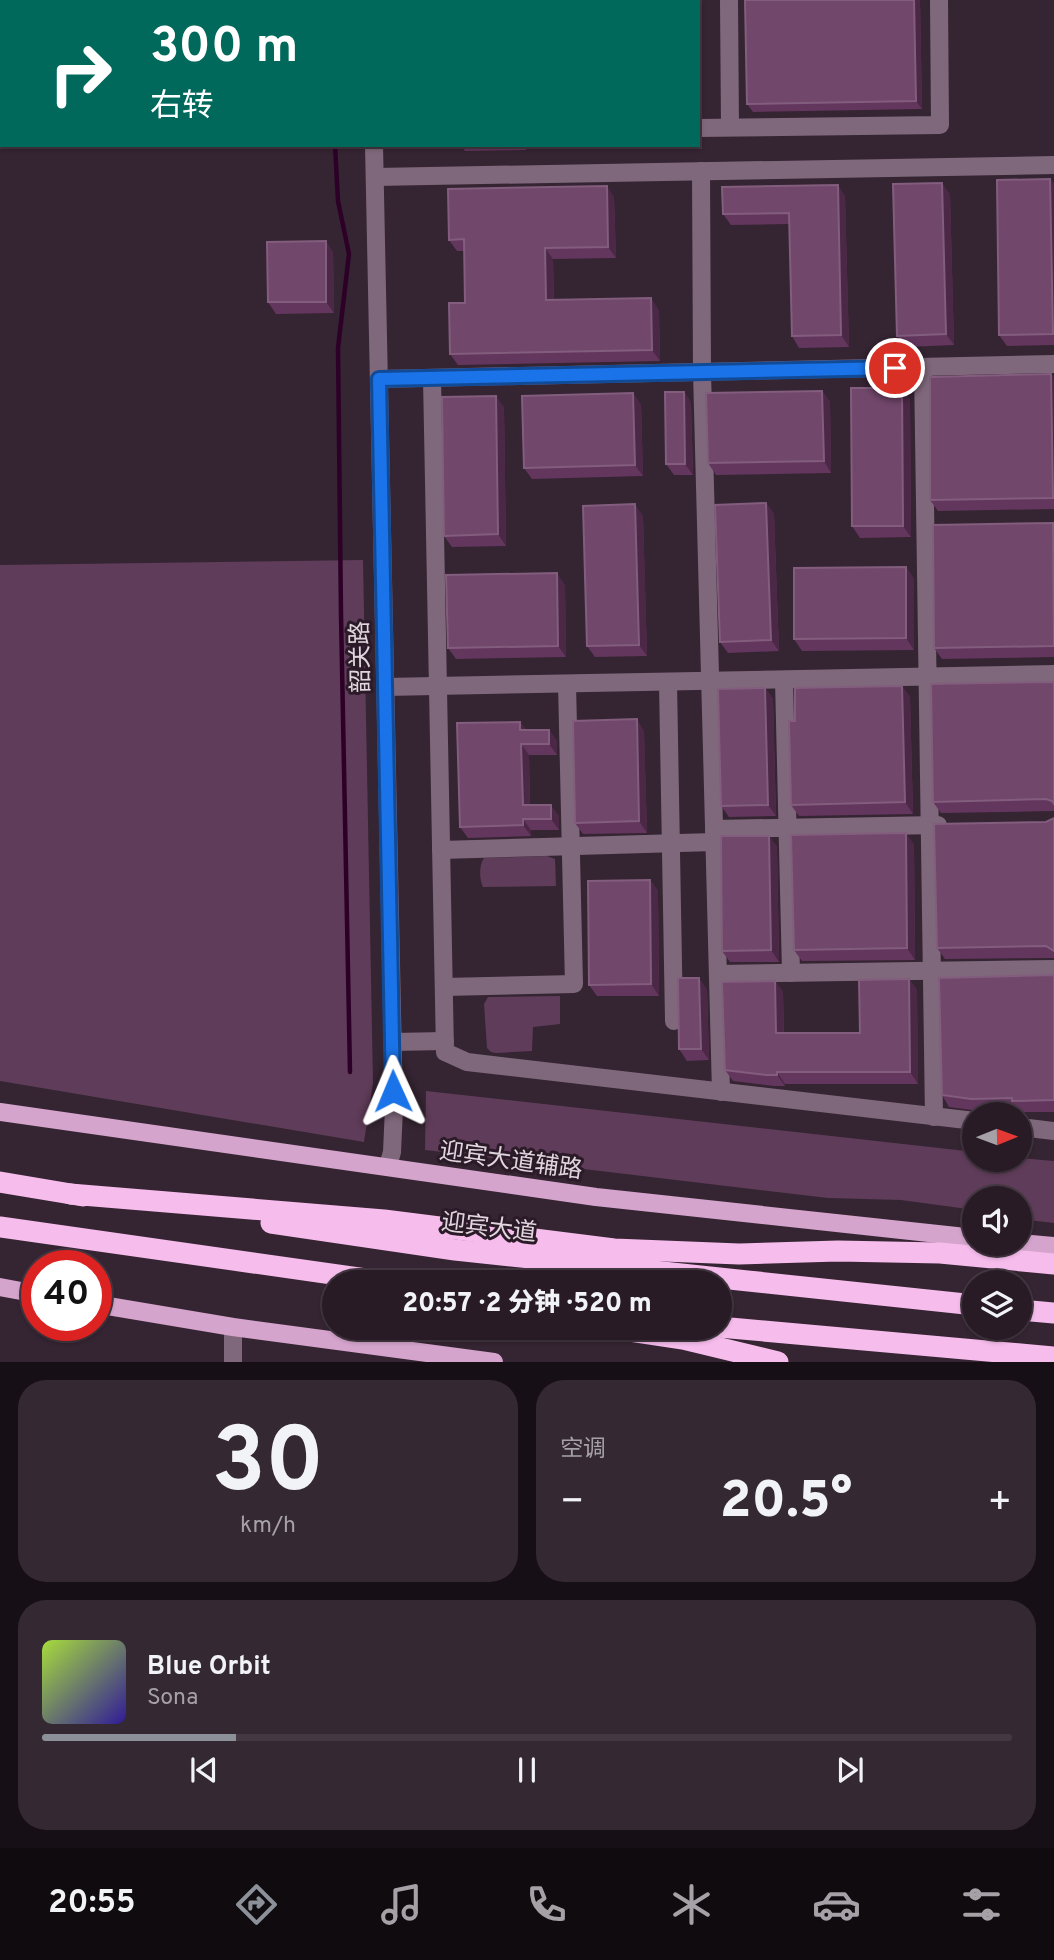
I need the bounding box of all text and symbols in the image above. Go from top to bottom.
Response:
text: 300 m [150,18,298,80]
icon: right [35,28,126,119]
text: 右转 [150,88,214,128]
pin [865,338,925,398]
icon: arrive [876,349,914,387]
street label: 韶关路 [346,621,378,693]
position arrow [356,1054,430,1128]
north arrow [962,1102,1032,1172]
map controls [962,1102,1032,1340]
street label: 迎宾大道辅路 [437,1137,584,1187]
button: sound [962,1186,1032,1256]
street label: 迎宾大道 [439,1208,538,1250]
speed limit sign: 40 [21,1250,112,1341]
button: layers [962,1270,1032,1340]
text: 20:57 · 2 分钟 · 520 m [402,1288,652,1321]
text: 30 [212,1409,325,1524]
text: 空调 [560,1436,606,1465]
text: 20.5° [720,1470,852,1536]
text: − [560,1479,585,1528]
text: + [987,1479,1012,1528]
text: km/h [240,1512,296,1541]
text: Blue Orbit [147,1651,271,1684]
text: Sona [147,1684,198,1713]
icon: previous [185,1751,223,1789]
icon: pause [508,1751,546,1789]
icon: next [831,1751,869,1789]
icon: directions [232,1880,281,1929]
icon: music [377,1880,426,1929]
icon: phone [522,1880,571,1929]
icon: climate [667,1880,716,1929]
icon: car [812,1880,861,1929]
icon: filters [957,1880,1006,1929]
text: 20:55 [48,1884,136,1924]

